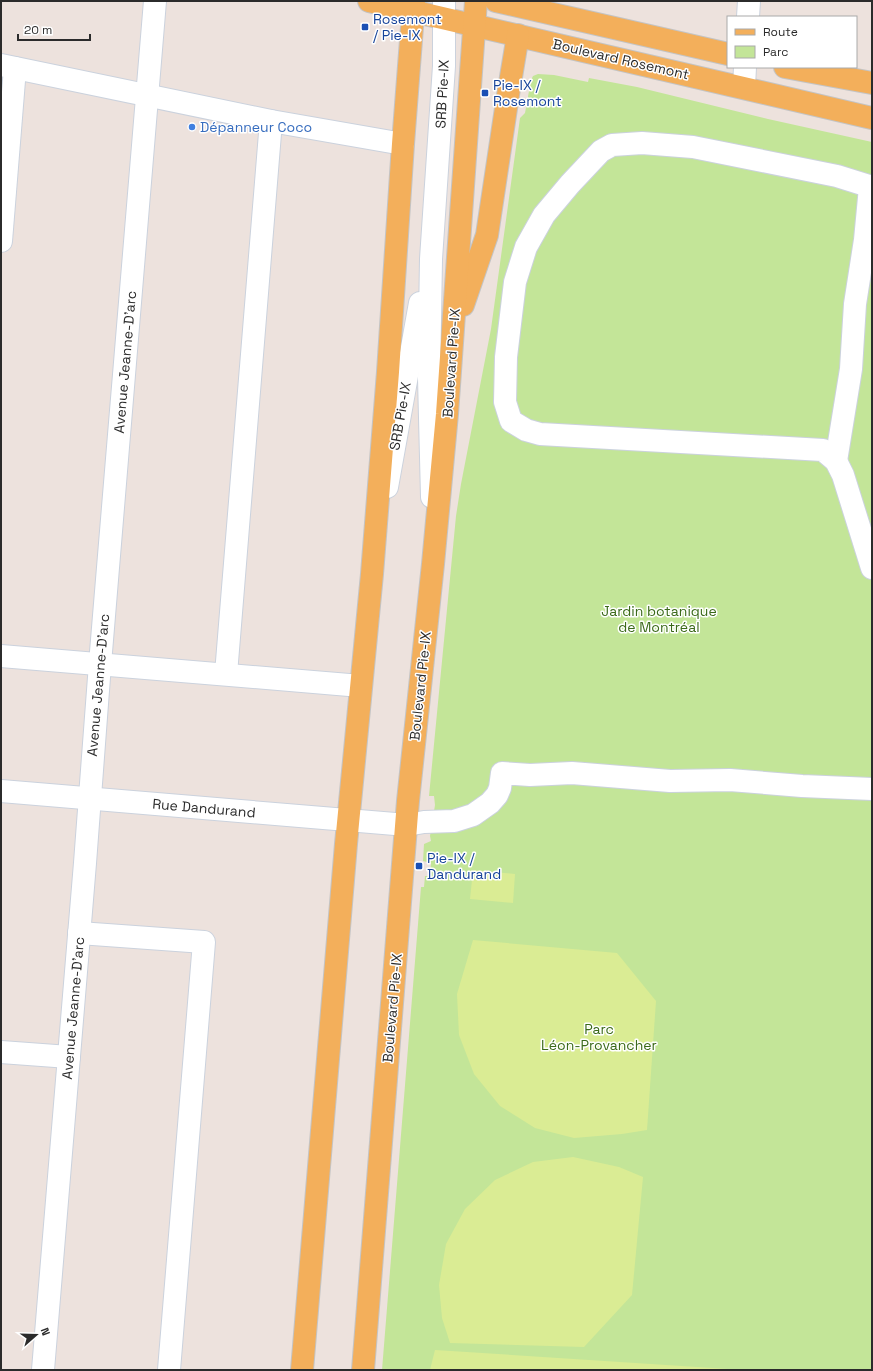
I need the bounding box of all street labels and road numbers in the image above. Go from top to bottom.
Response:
street label: Boulevard Rosemont [551,35,691,83]
street label: SRB Pie-IX [431,59,453,129]
street label: Avenue Jeanne-D'arc [110,290,140,434]
street label: Boulevard Pie-IX [438,308,464,418]
street label: SRB Pie-IX [385,380,415,452]
street label: Avenue Jeanne-D'arc [83,613,113,757]
street label: Boulevard Pie-IX [405,630,435,742]
street label: Rue Dandurand [152,795,256,821]
street label: Avenue Jeanne-D'arc [58,936,88,1080]
street label: Boulevard Pie-IX [378,952,406,1063]

